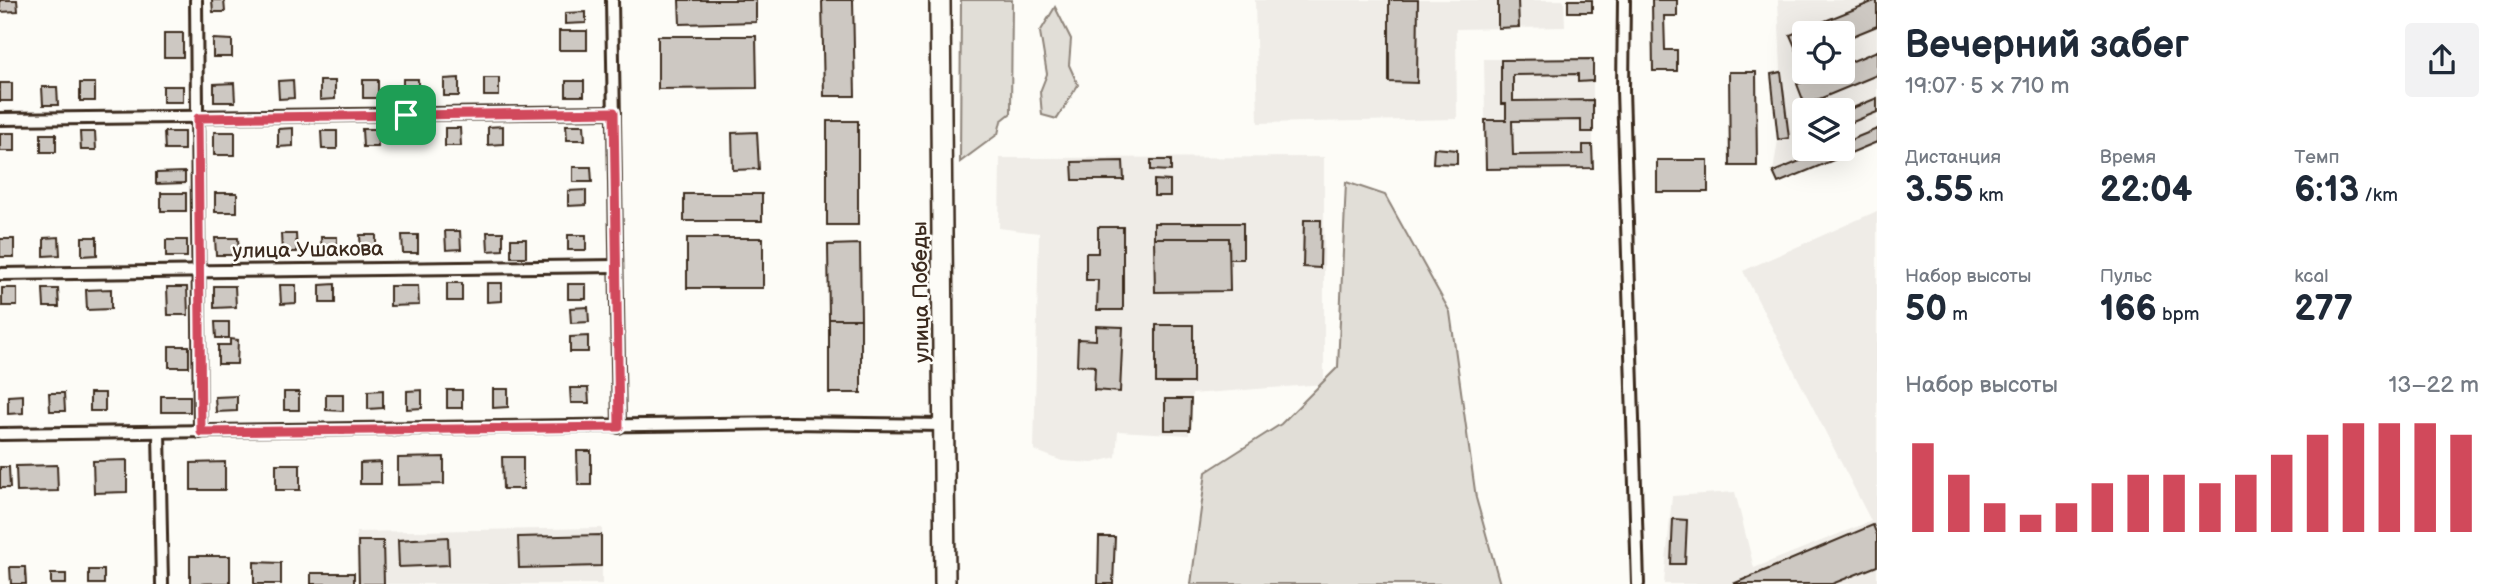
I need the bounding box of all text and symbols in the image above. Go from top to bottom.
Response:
map controls [1792,21,1855,161]
button: locate [1792,21,1855,84]
text: Вечерний забег [1905,23,2189,68]
button: share [2405,23,2479,97]
text: 19:07 · 5 × 710 m [1905,72,2070,100]
pin [376,85,436,145]
icon: arrive [387,96,425,134]
button: layers [1792,98,1855,161]
text: Дистанция [1905,146,2001,169]
text: Время [2100,146,2156,169]
text: Темп [2294,146,2339,169]
text: 3.55 [1905,169,1974,212]
text: 22:04 [2100,169,2192,212]
text: 6:13 [2294,169,2359,212]
text: km [1974,184,2004,207]
text: /km [2359,184,2398,207]
street label: улица Победы [907,221,935,363]
street label: улица Ушакова [232,236,384,264]
text: Набор высоты [1905,265,2031,288]
text: Пульс [2100,265,2152,288]
text: kcal [2294,265,2328,288]
text: 50 [1905,288,1947,331]
text: 166 [2100,288,2157,331]
text: 277 [2294,288,2353,331]
text: m [1947,303,1968,326]
text: bpm [2157,303,2199,326]
text: Набор высоты [1905,371,2058,399]
text: 13–22 m [2388,371,2479,399]

